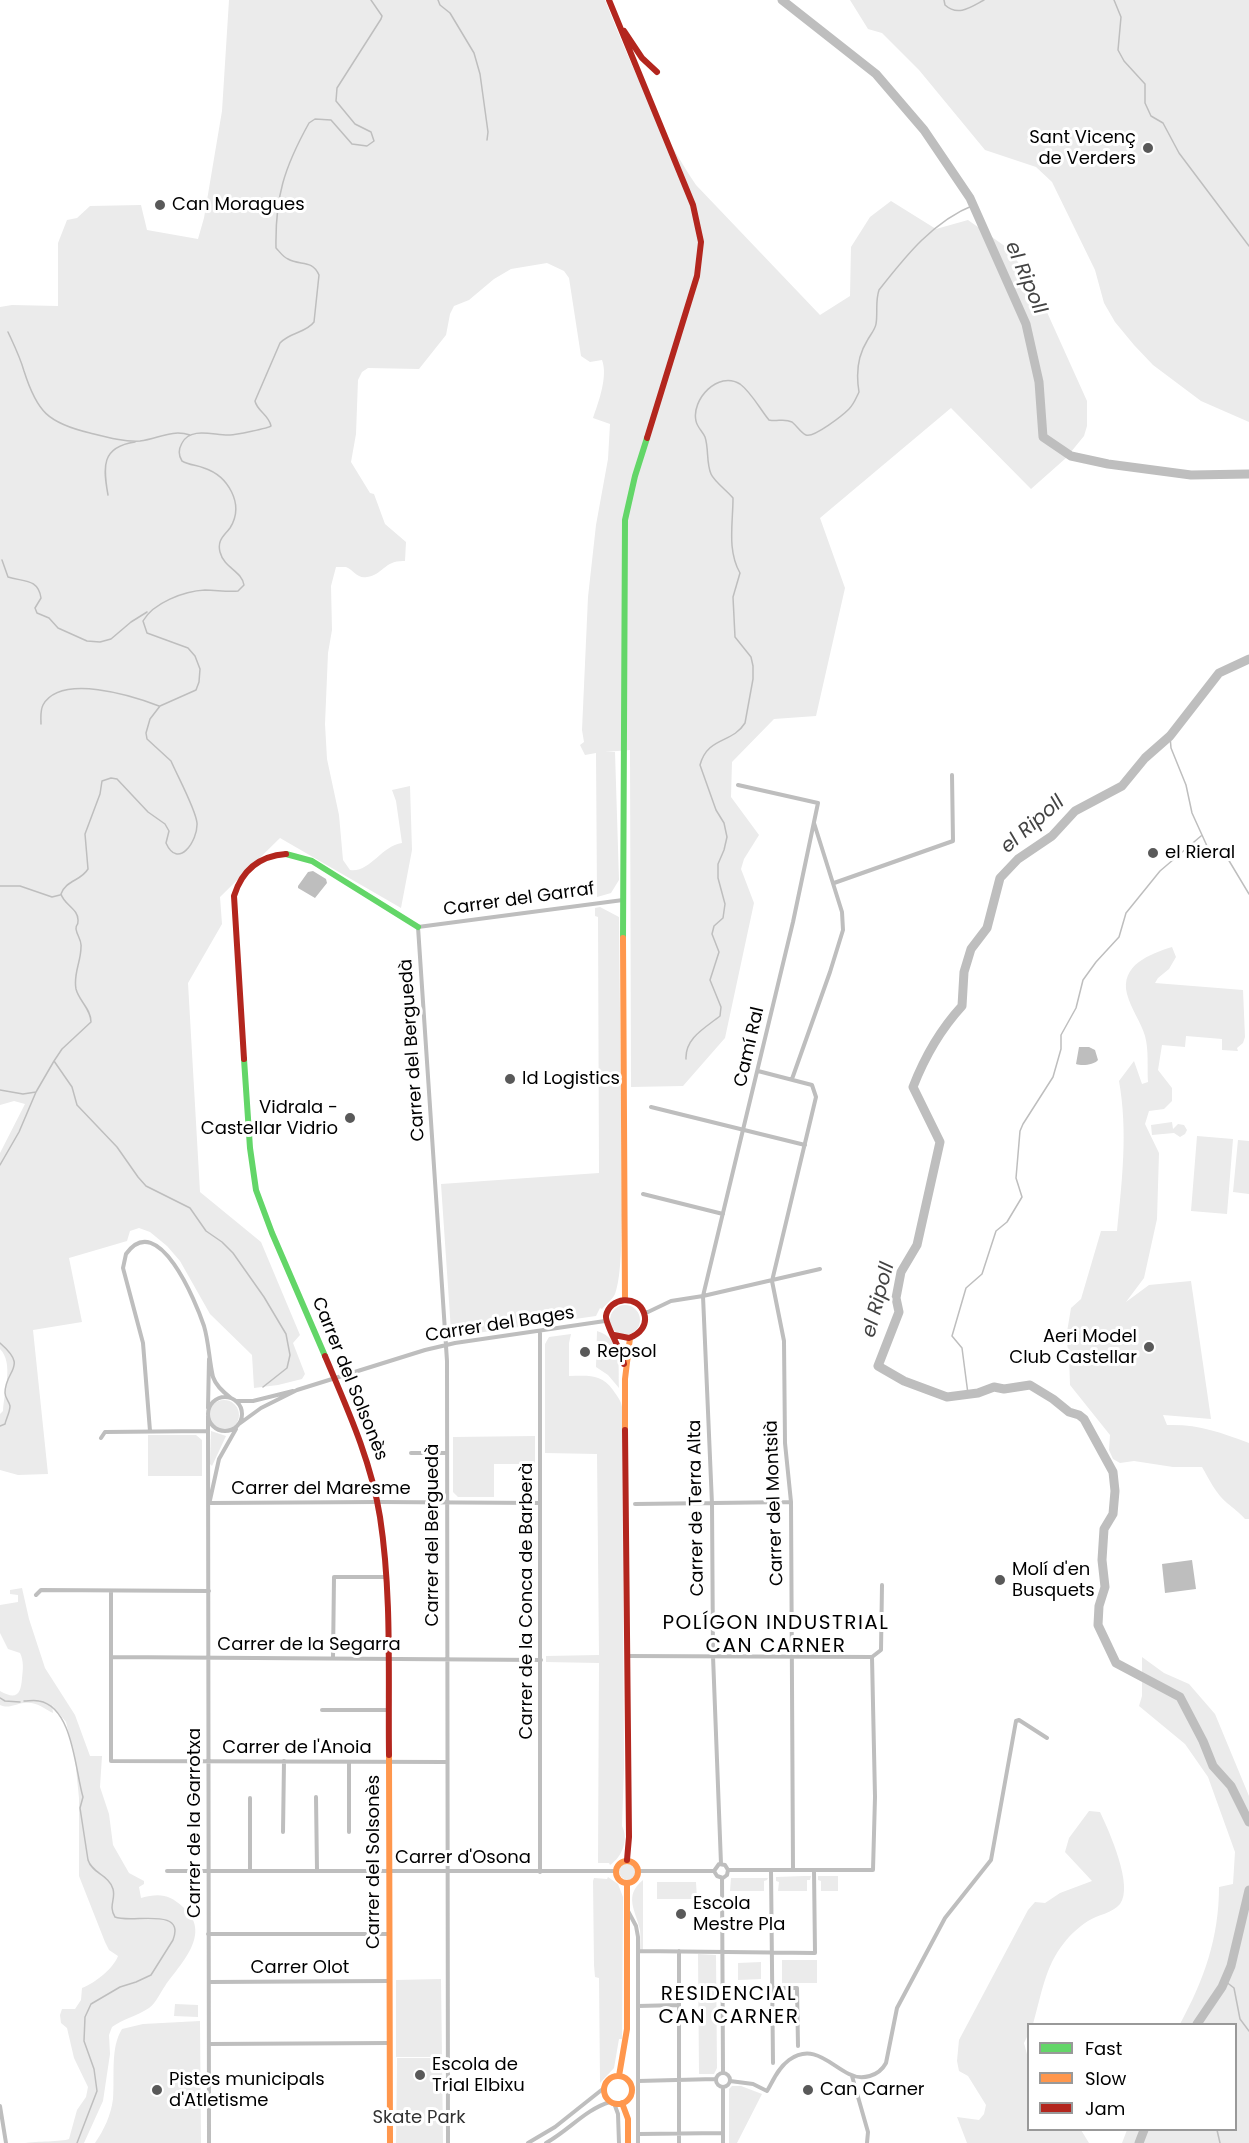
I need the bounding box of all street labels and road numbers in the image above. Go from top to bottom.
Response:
street label: Carrer del Garraf [442,879,596,921]
street label: Carrer del Berguedà [396,958,430,1142]
street label: Camí Ral [730,1005,770,1089]
street label: Carrer del Solsonès [306,1294,392,1464]
street label: Carrer del Bages [424,1303,576,1347]
street label: Carrer de Terra Alta [685,1419,709,1597]
street label: Carrer del Montsià [761,1420,789,1586]
street label: Carrer del Berguedà [422,1444,444,1626]
street label: Carrer de la Conca de Barberà [516,1463,538,1739]
street label: Carrer del Maresme [231,1478,411,1500]
street label: Carrer de la Segarra [217,1634,401,1656]
street label: Carrer de la Garrotxa [184,1728,206,1918]
street label: Carrer de l'Anoia [222,1737,372,1759]
street label: Carrer del Solsonès [363,1775,385,1949]
street label: Carrer d'Osona [395,1847,531,1869]
street label: Carrer Olot [251,1957,349,1979]

